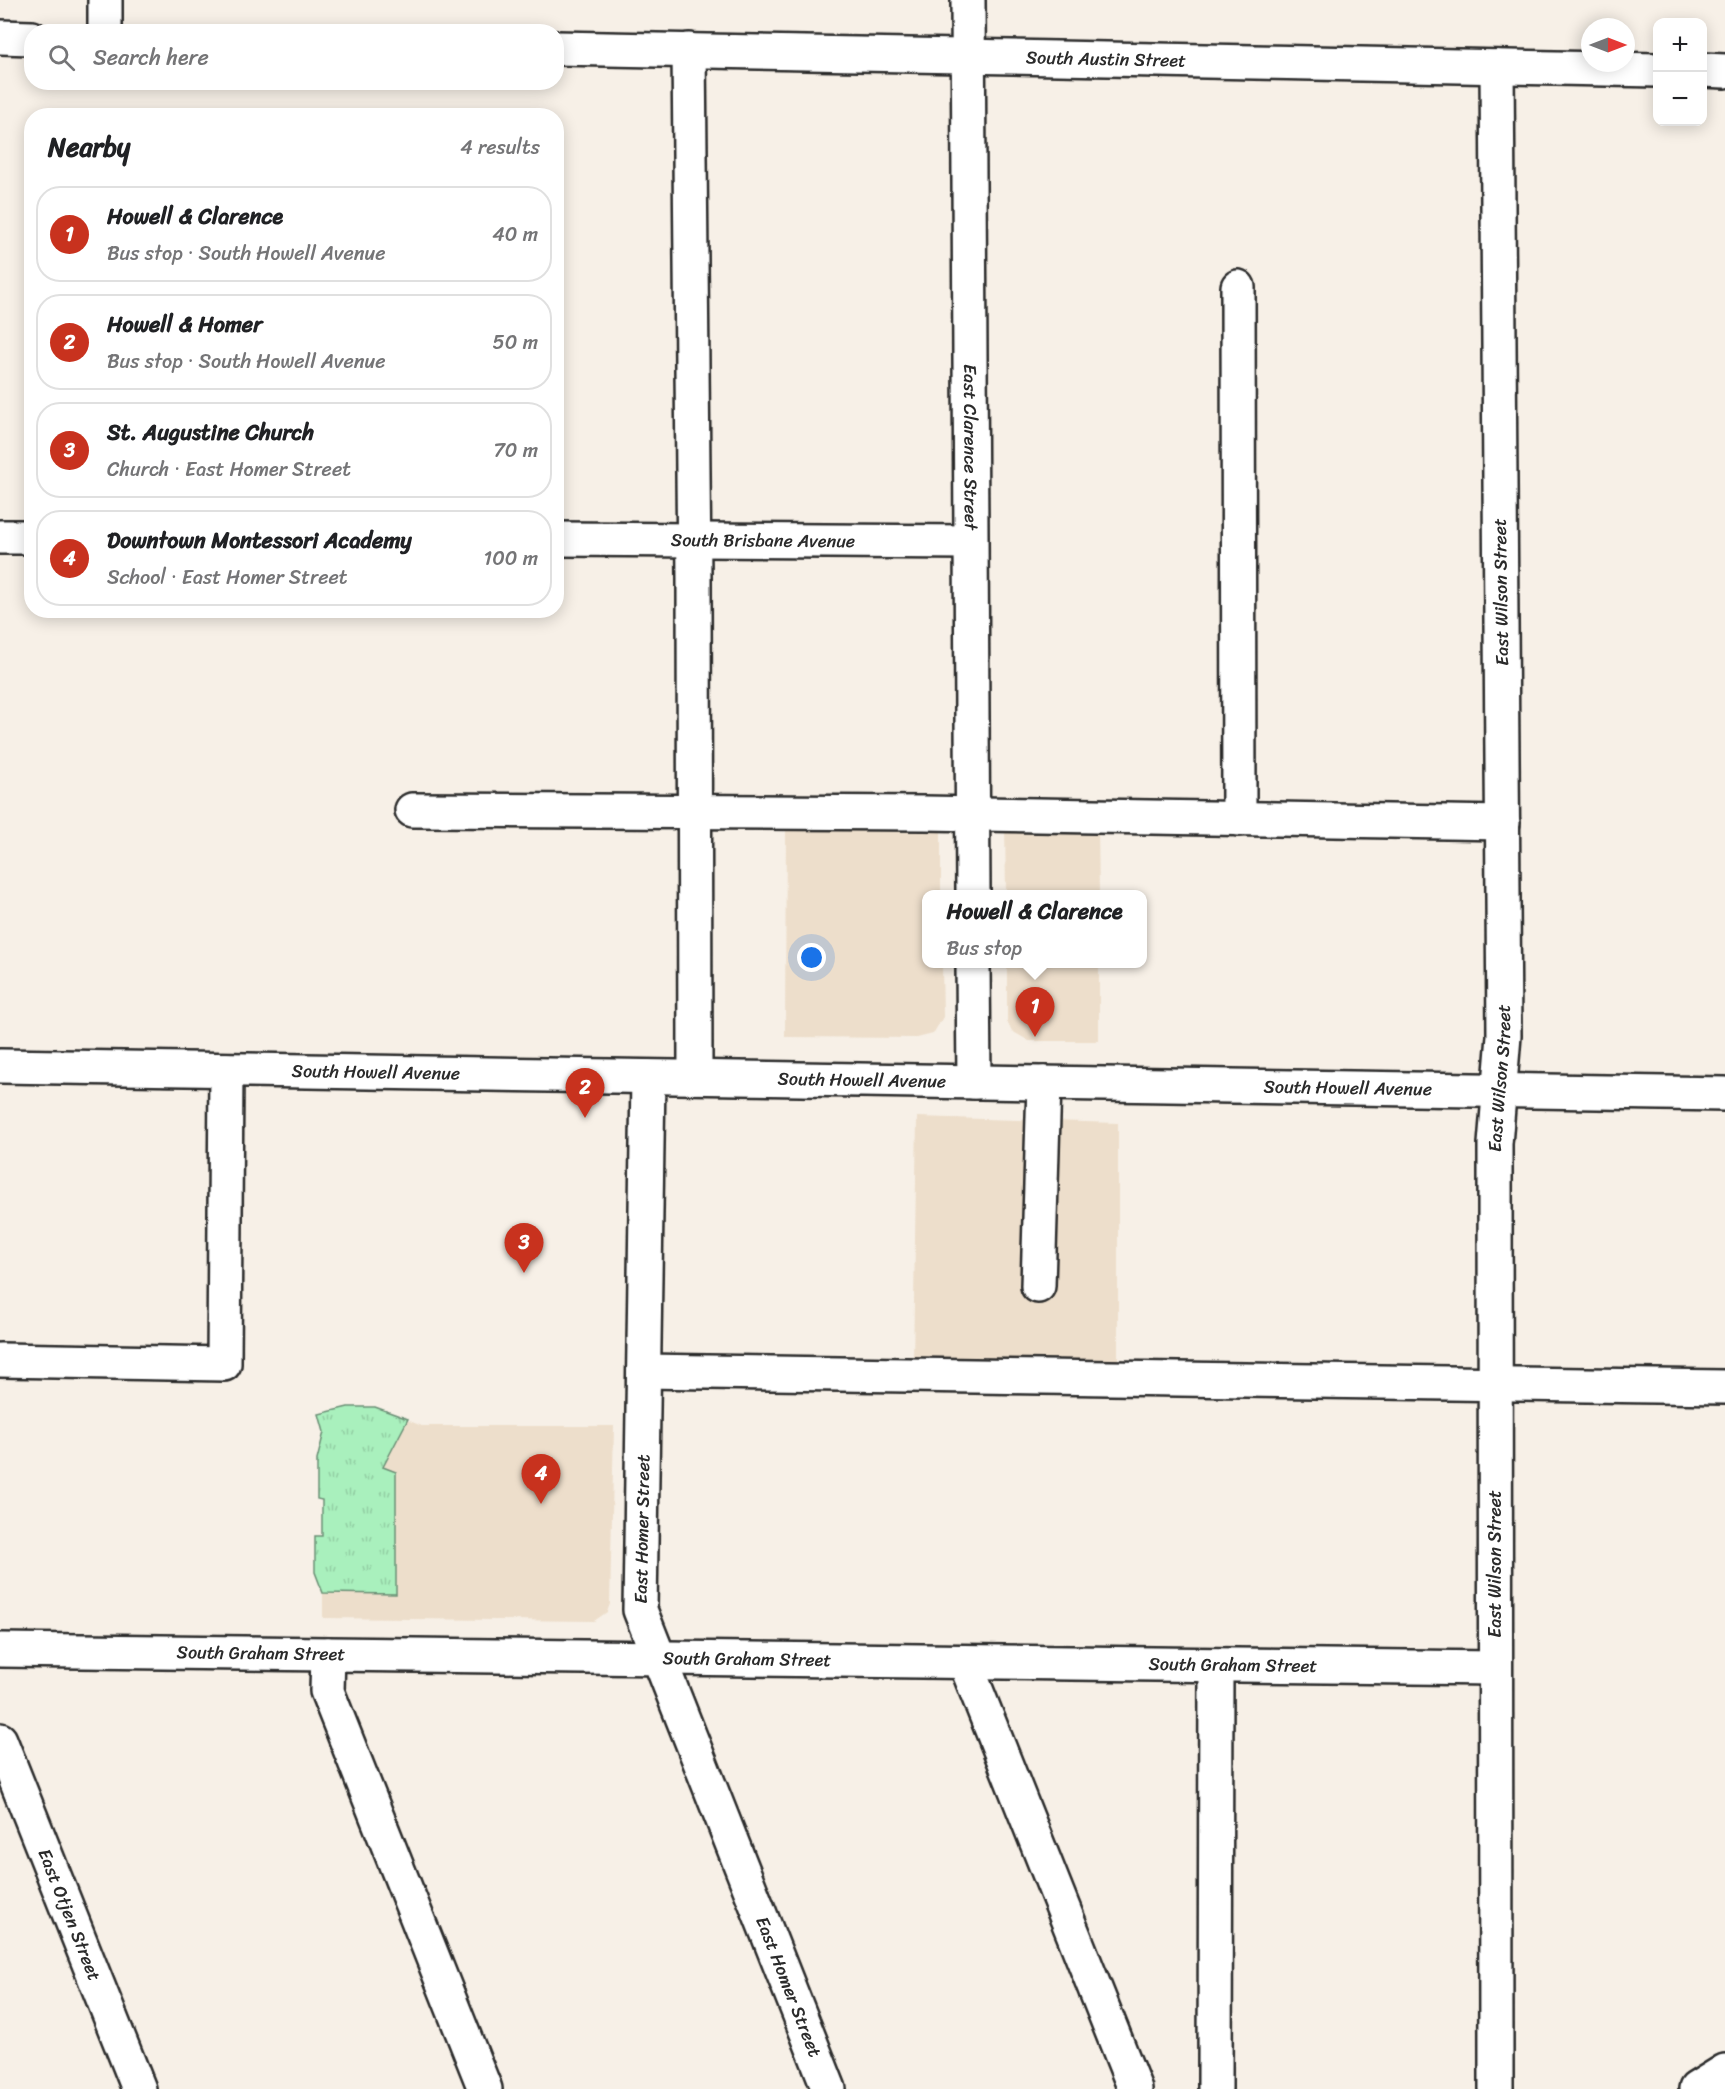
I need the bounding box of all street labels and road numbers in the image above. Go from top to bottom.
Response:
street label: South Austin Street [1026,41,1186,77]
street label: East Clarence Street [954,364,987,531]
street label: East Wilson Street [1484,518,1518,666]
street label: South Brisbane Avenue [671,524,855,557]
street label: East Wilson Street [1479,1004,1520,1152]
street label: South Howell Avenue [291,1055,460,1089]
street label: South Howell Avenue [777,1063,946,1097]
street label: South Howell Avenue [1263,1071,1432,1105]
street label: East Homer Street [625,1454,659,1604]
street label: East Wilson Street [1479,1490,1511,1638]
street label: South Graham Street [177,1636,346,1670]
street label: South Graham Street [662,1642,832,1676]
street label: South Graham Street [1148,1648,1318,1682]
street label: East Otjen Street [29,1844,110,1986]
street label: East Homer Street [746,1911,831,2062]

